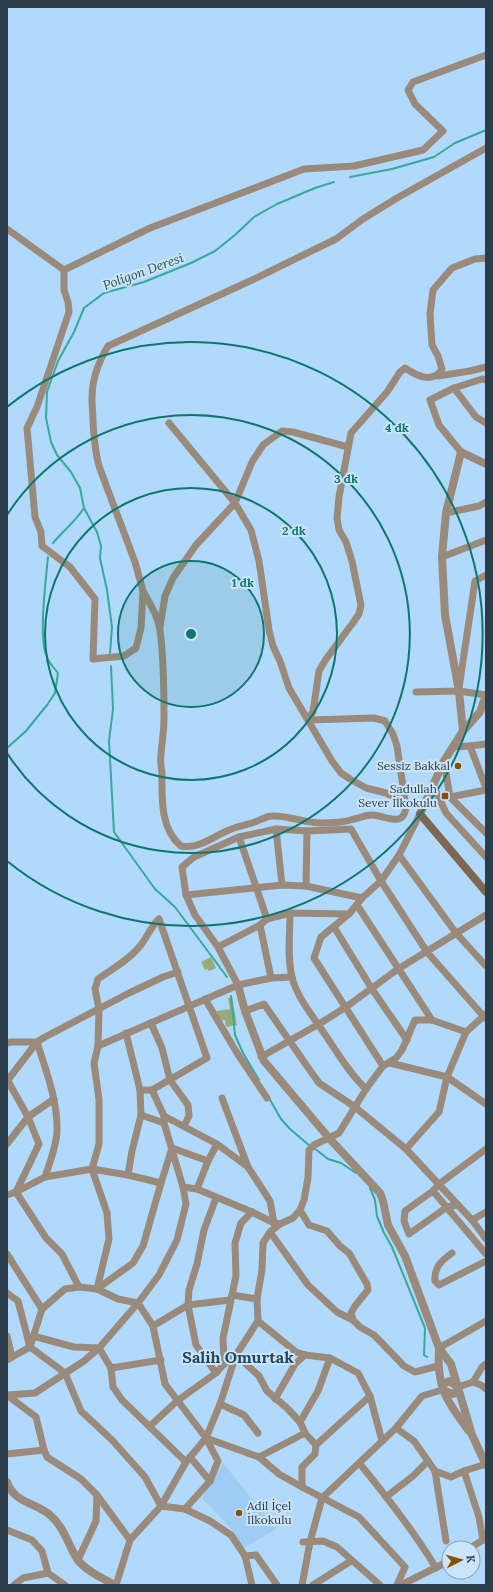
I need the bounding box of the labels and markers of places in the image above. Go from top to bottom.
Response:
centre of rings [184,627,198,641]
place label: Sessiz Bakkal [377,758,450,773]
marker: Sessiz Bakkal [453,761,463,771]
place label: Sadullah Sever İlkokulu [358,781,437,810]
marker: Sadullah Sever İlkokulu [440,791,450,801]
place label: Adil İçel İlkokulu [246,1498,292,1527]
marker: Adil İçel İlkokulu [234,1508,244,1518]

